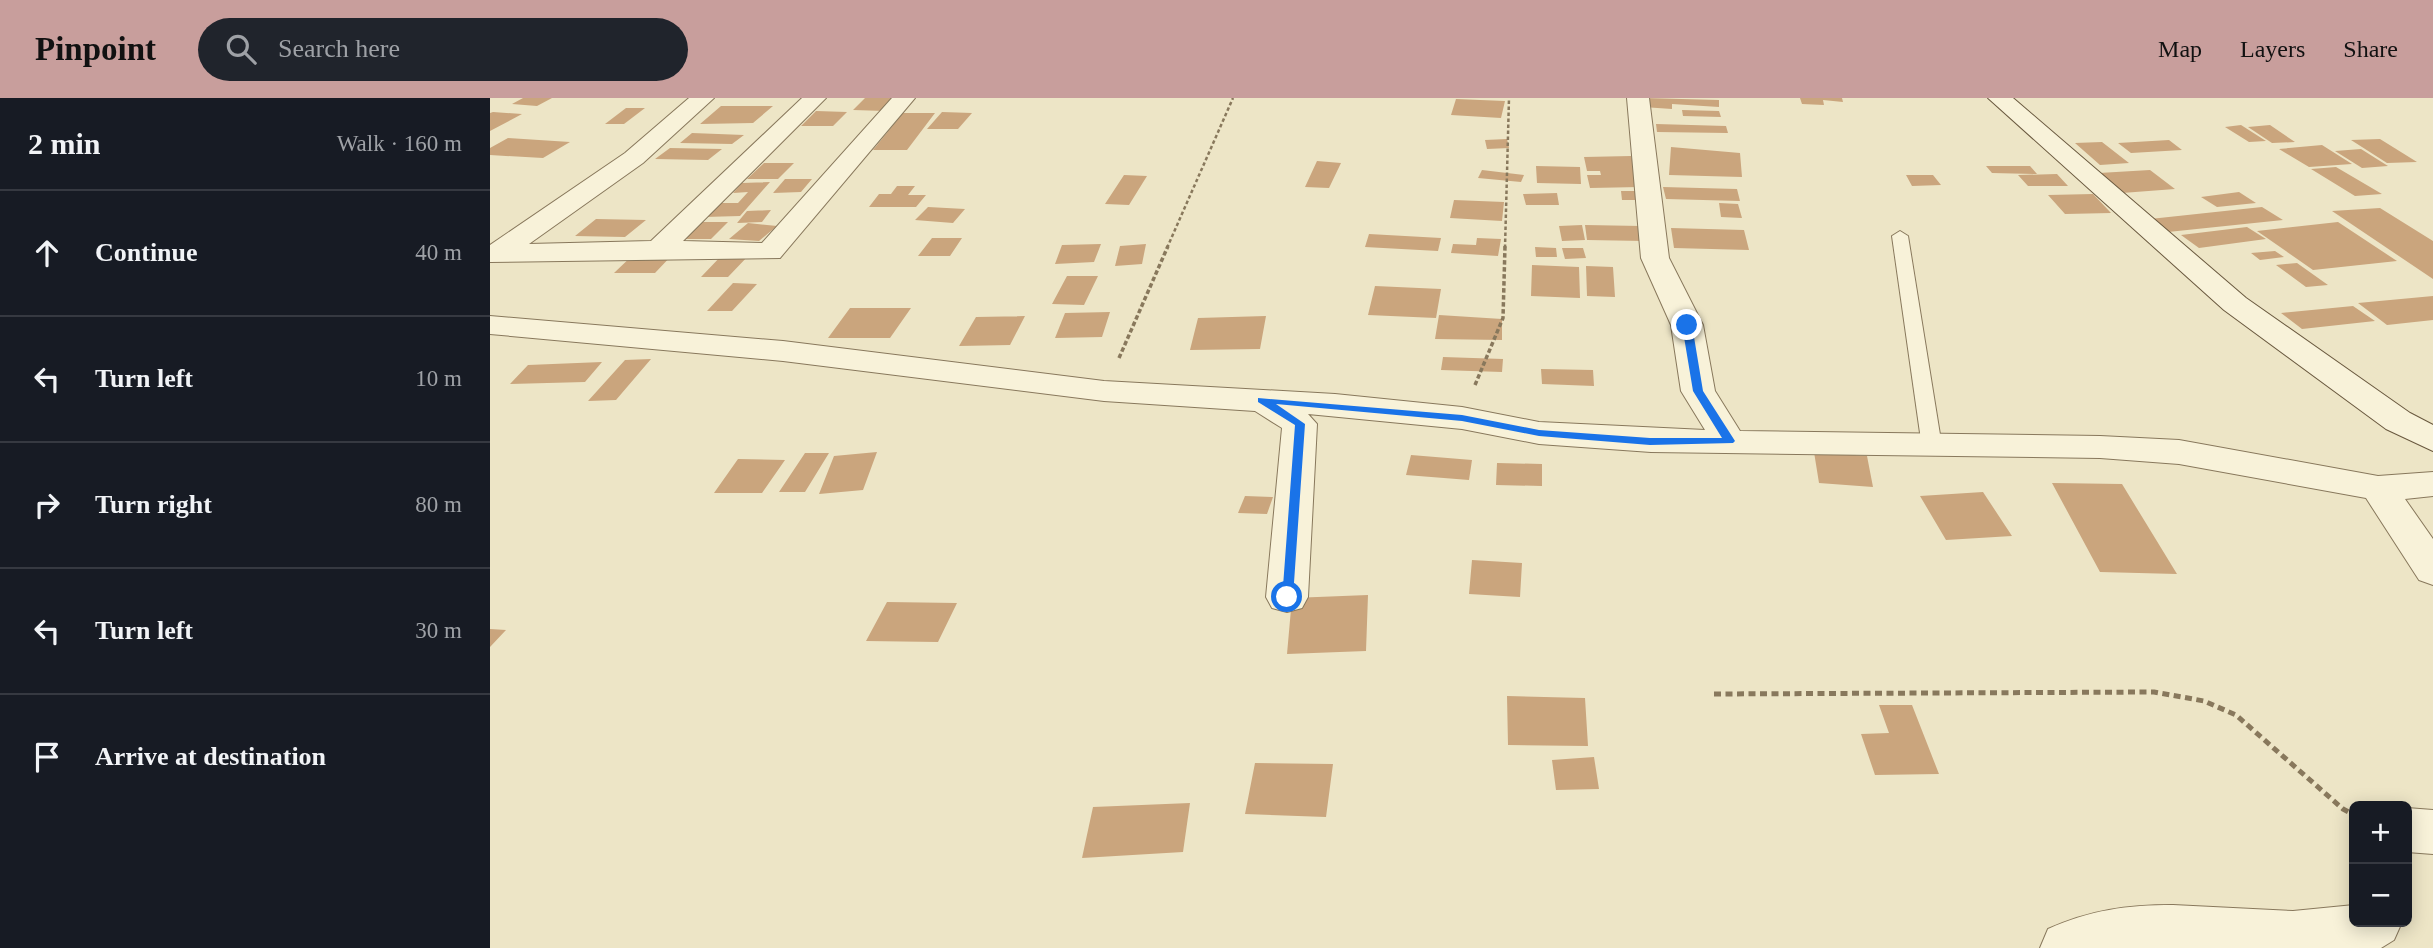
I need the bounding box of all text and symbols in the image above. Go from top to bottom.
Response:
search box [198,18,688,81]
icon: search [222,30,260,68]
text: Pinpoint [35,31,156,67]
text: Search here [278,34,400,63]
text: Map [2158,36,2202,62]
text: Layers [2240,36,2305,62]
text: Share [2343,36,2398,62]
text: 2 min [28,127,101,160]
text: Walk · 160 m [337,131,462,156]
icon: ahead [28,234,66,272]
text: Continue [95,238,198,267]
text: 40 m [415,240,462,265]
route end [1671,309,1702,340]
icon: left [28,360,66,398]
text: Turn left [95,364,193,393]
text: 10 m [415,366,462,391]
icon: right [28,486,66,524]
text: Turn right [95,490,212,519]
text: 80 m [415,492,462,517]
route start [1271,581,1302,612]
icon: left [28,612,66,650]
text: Turn left [95,616,193,645]
text: 30 m [415,618,462,643]
icon: arrive [28,738,66,776]
text: Arrive at destination [95,742,326,771]
map controls [2349,801,2412,927]
button: + [2349,801,2412,864]
button: − [2349,864,2412,927]

